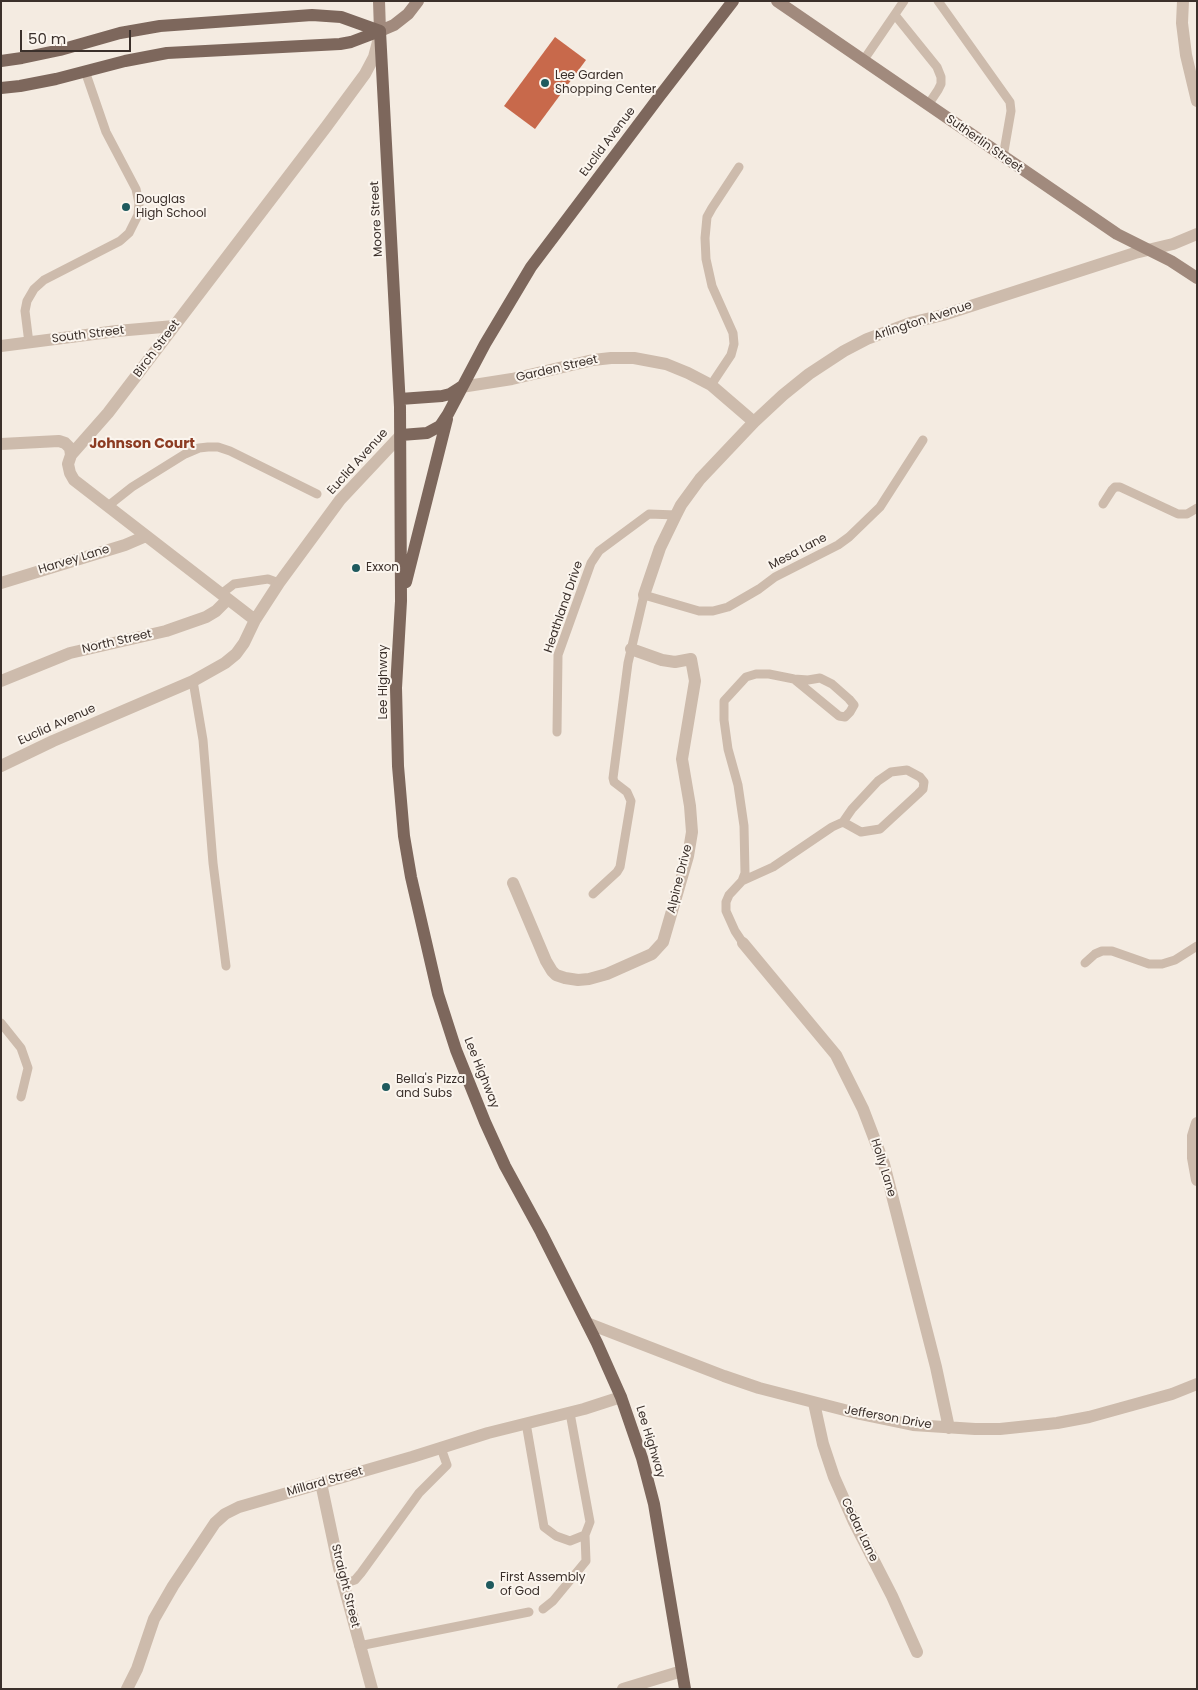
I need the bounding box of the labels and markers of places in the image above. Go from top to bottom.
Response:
place label: Lee Garden Shopping Center [555,69,656,97]
marker: Lee Garden Shopping Center [539,77,551,89]
place label: Douglas High School [136,193,207,221]
marker: Douglas High School [120,201,132,213]
place label: Exxon [366,561,399,575]
marker: Exxon [350,562,362,574]
place label: Bella's Pizza and Subs [396,1073,465,1101]
marker: Bella's Pizza and Subs [380,1081,392,1093]
place label: First Assembly of God [500,1571,586,1599]
marker: First Assembly of God [484,1579,496,1591]

